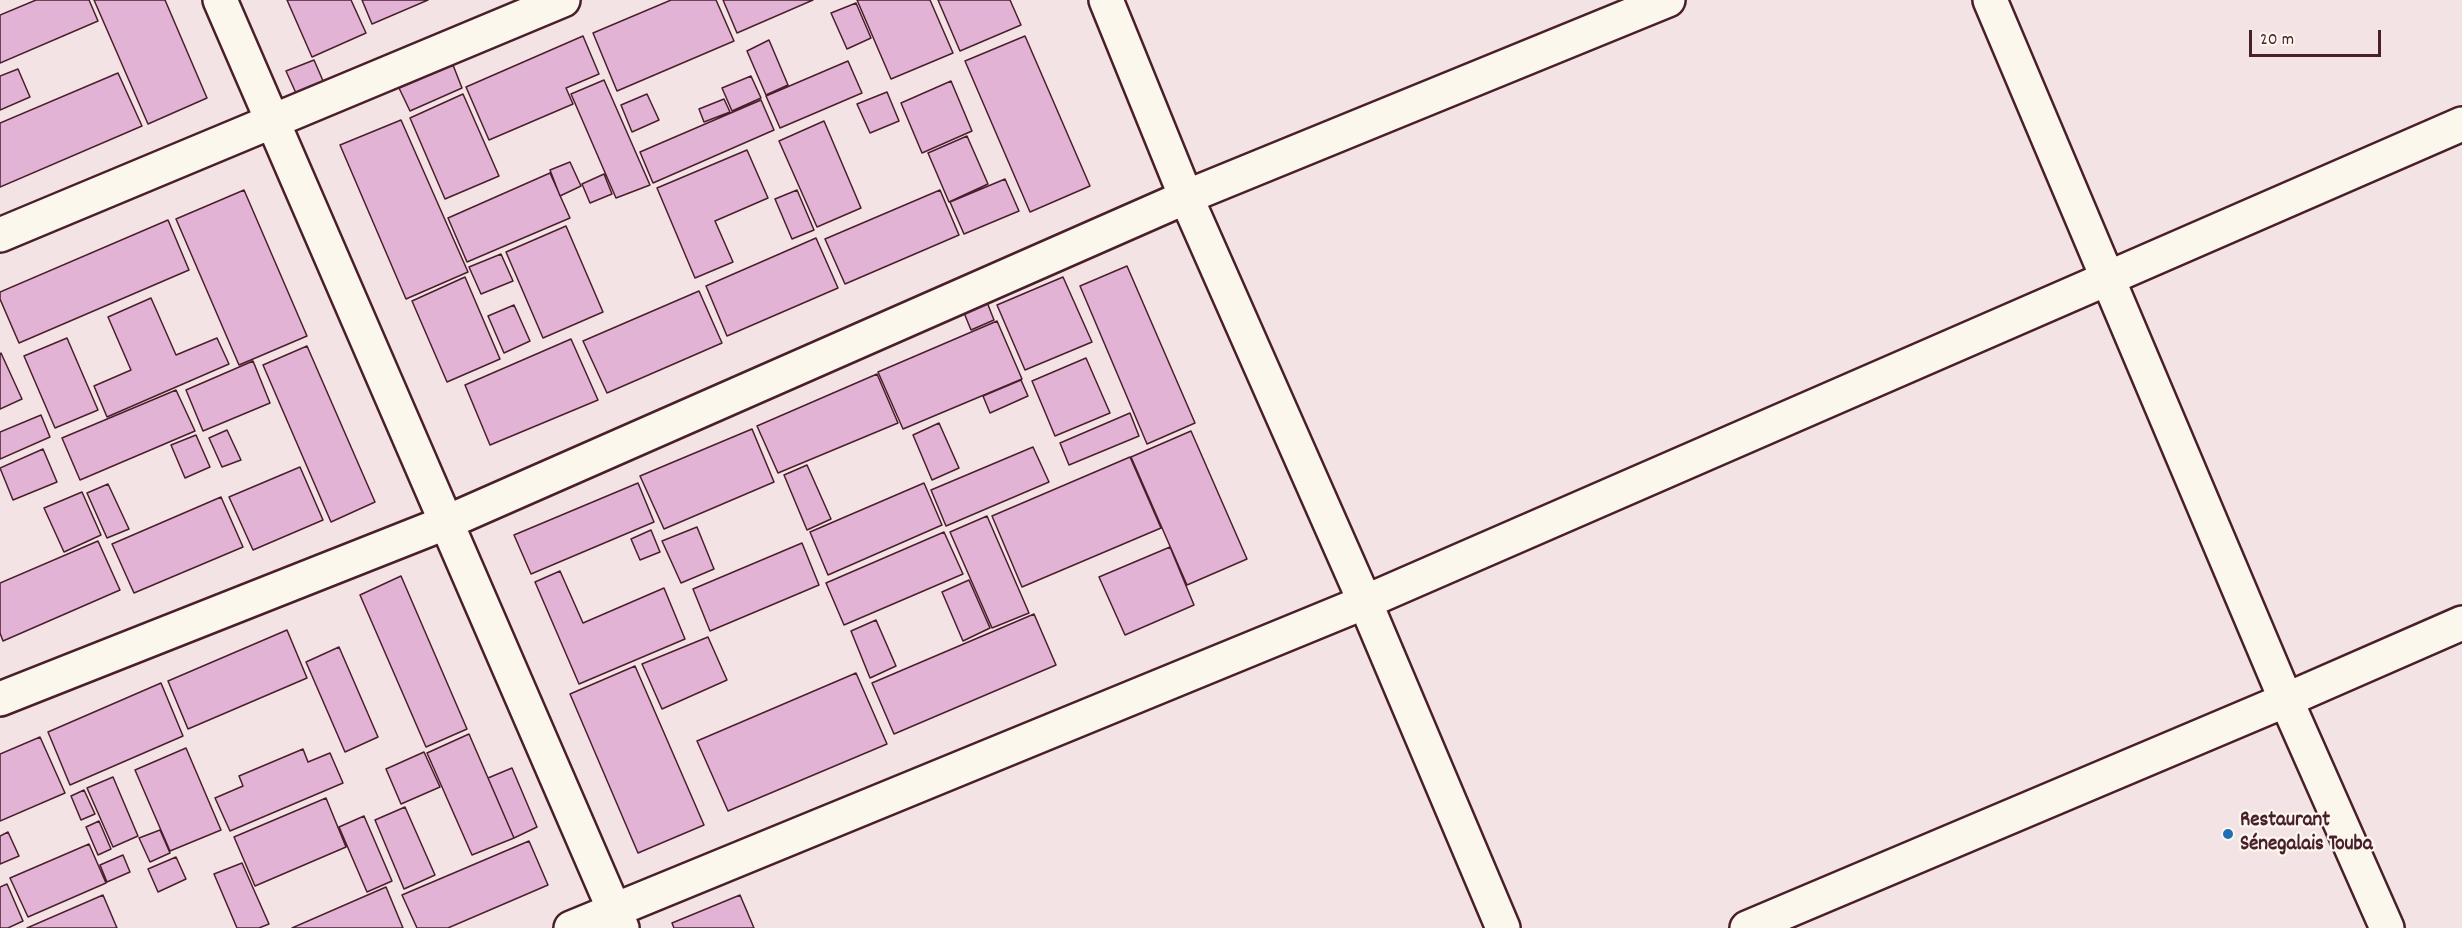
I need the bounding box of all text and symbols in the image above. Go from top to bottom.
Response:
scale bar [2252,18,2384,56]
text: 20 m [2260,28,2294,53]
place label: Restaurant Sénegalais Touba [2240,809,2372,859]
marker: Restaurant Sénegalais Touba [2221,827,2235,841]

